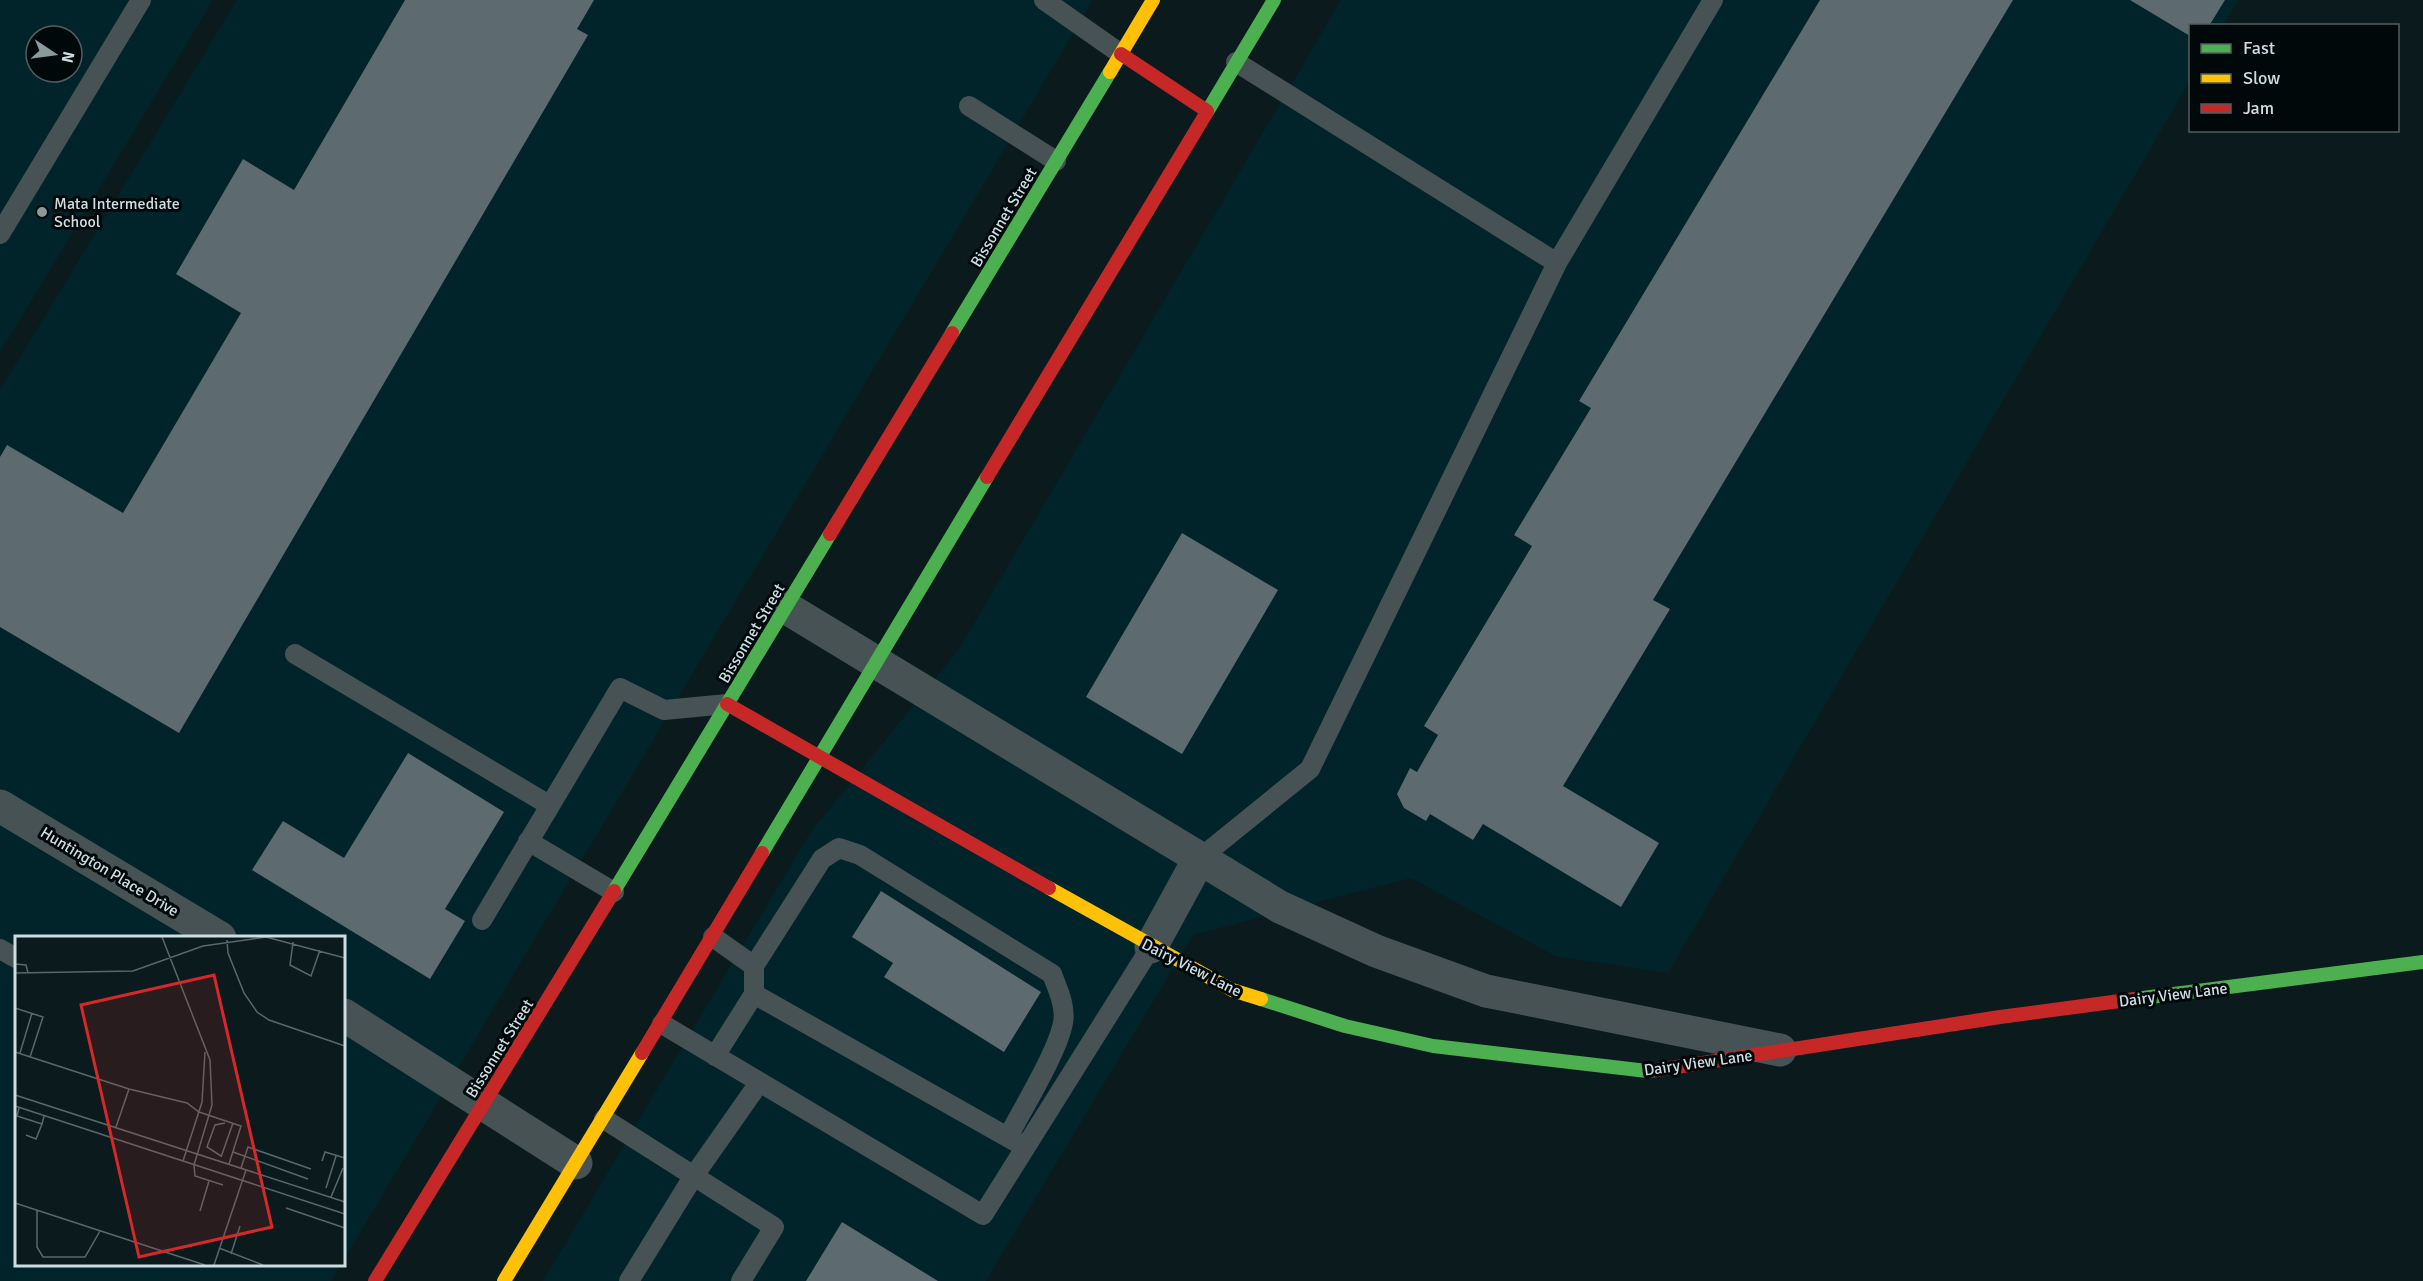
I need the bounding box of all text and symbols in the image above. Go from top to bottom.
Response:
north arrow [24,24,84,84]
legend [2189,24,2399,132]
text: Fast [2243,37,2275,59]
text: N [57,49,79,65]
text: Slow [2243,67,2280,89]
text: Jam [2243,97,2274,119]
street label: Bissonnet Street [966,164,1042,271]
place label: Mata Intermediate School [54,194,180,232]
marker: Mata Intermediate School [35,205,49,219]
street label: Bissonnet Street [714,580,790,687]
street label: Huntington Place Drive [37,823,182,921]
street label: Dairy View Lane [1138,934,1245,1002]
inset map [15,936,345,1266]
street label: Dairy View Lane [2118,978,2229,1012]
street label: Bissonnet Street [462,995,538,1102]
street label: Dairy View Lane [1643,1045,1754,1081]

